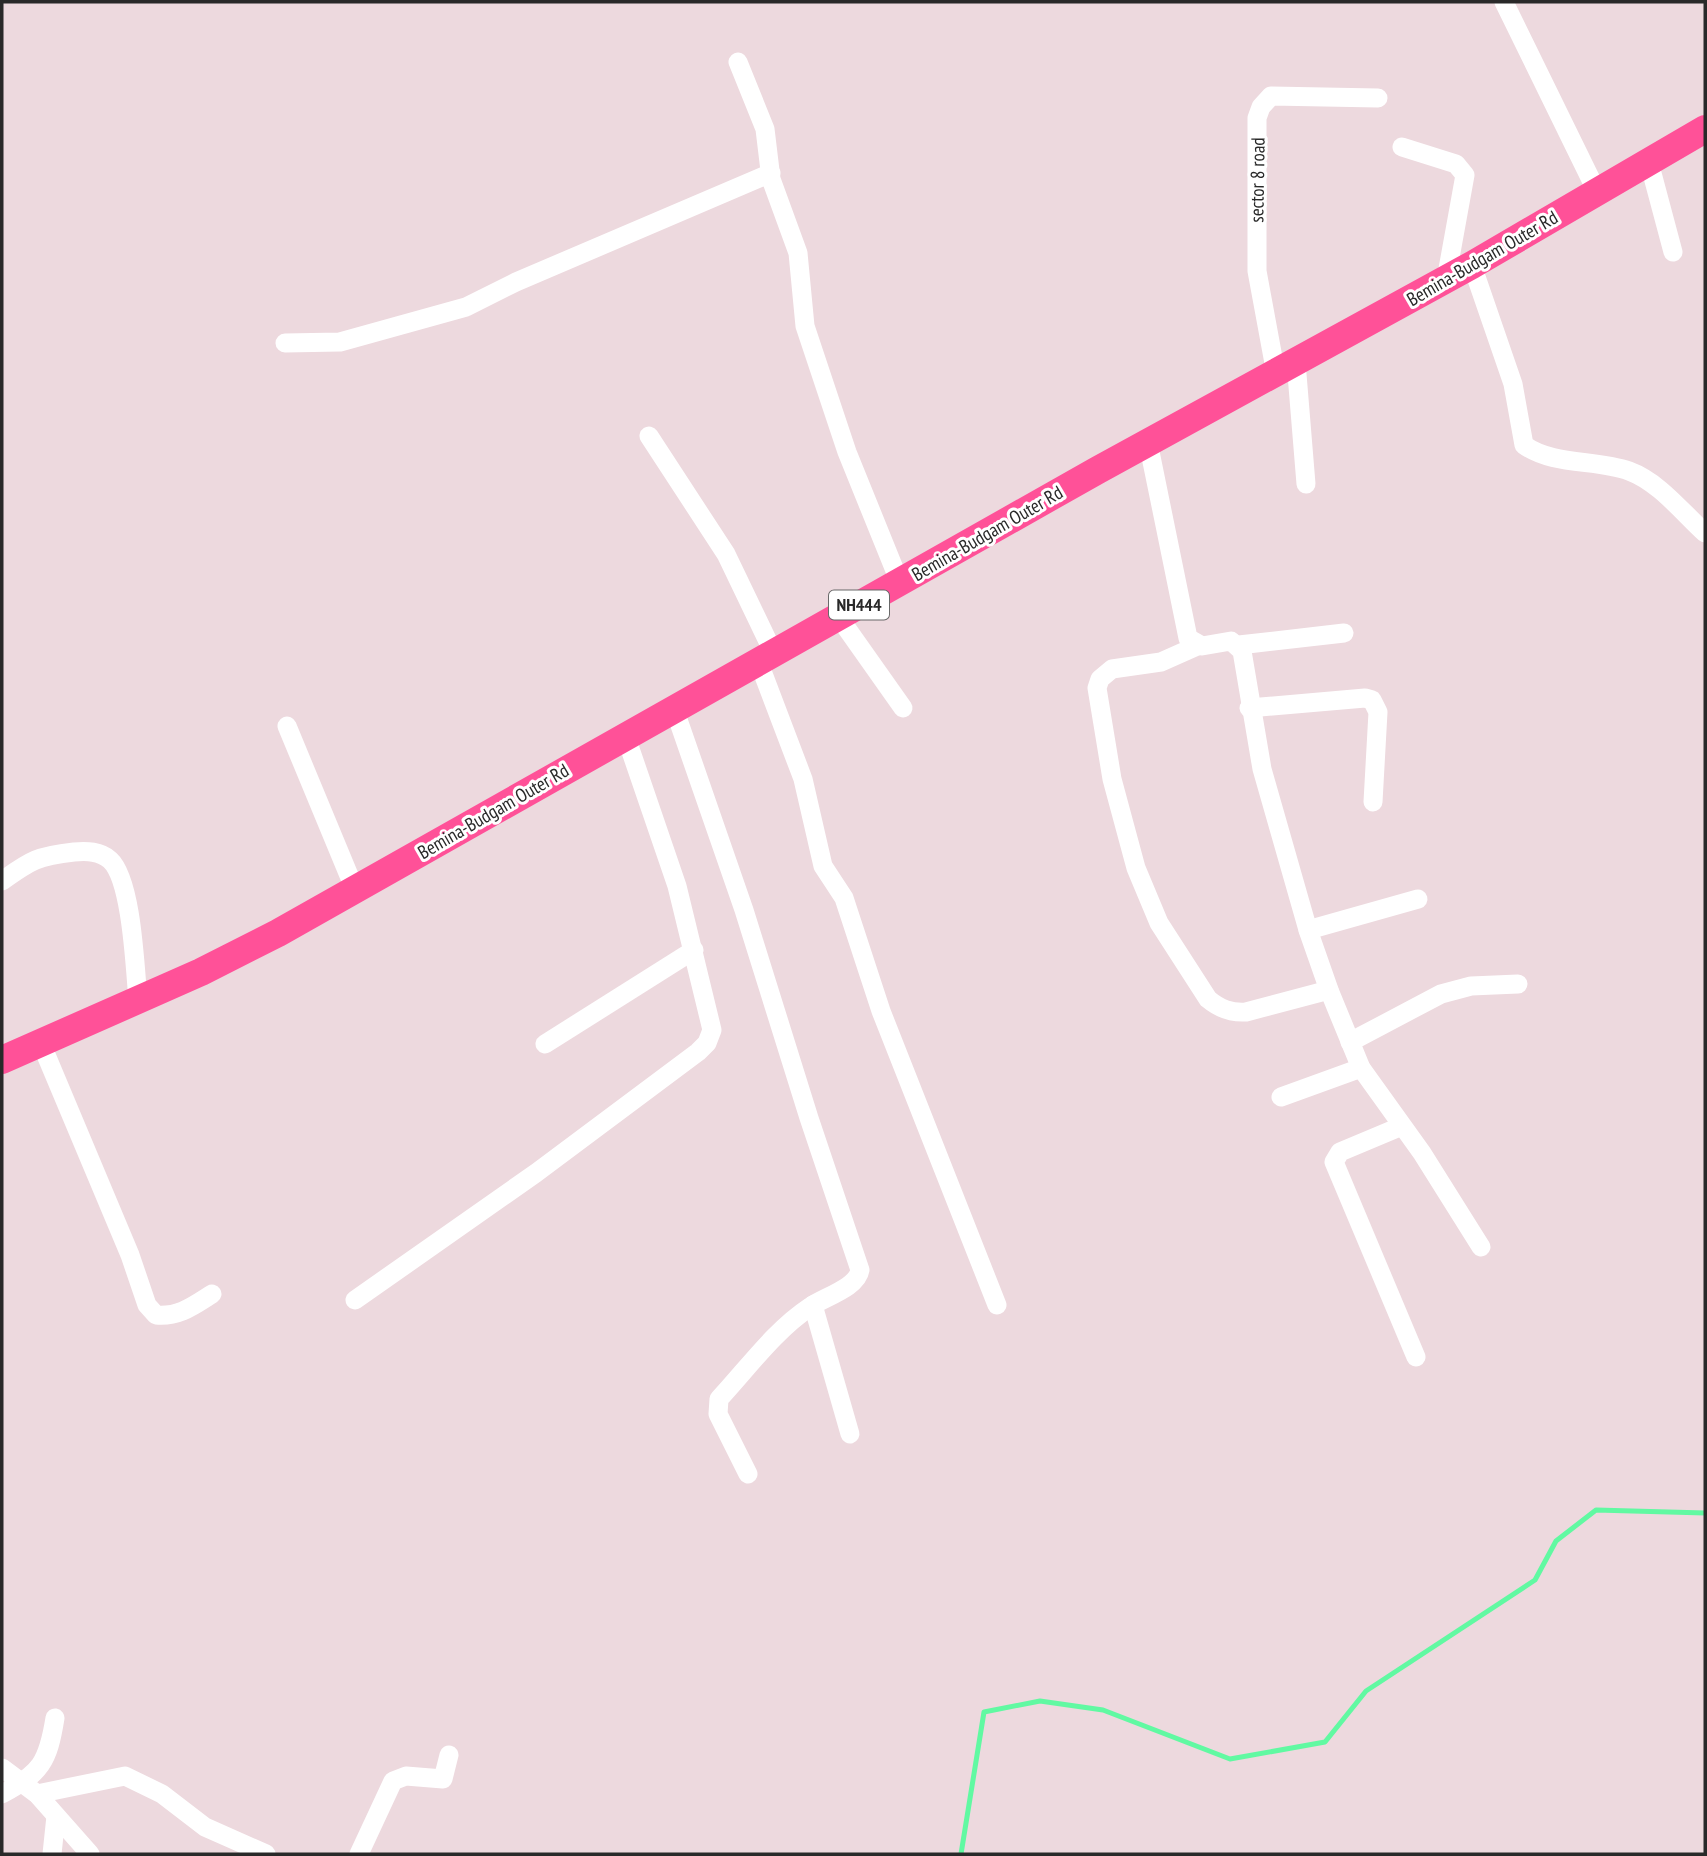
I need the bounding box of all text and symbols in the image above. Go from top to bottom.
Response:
street label: sector 8 road [1244,137,1270,223]
street label: Bemina-Budgam Outer Rd [1402,205,1562,311]
street label: Bemina-Budgam Outer Rd [907,480,1067,586]
road number: NH444 [829,590,889,620]
street label: Bemina-Budgam Outer Rd [413,758,573,864]

